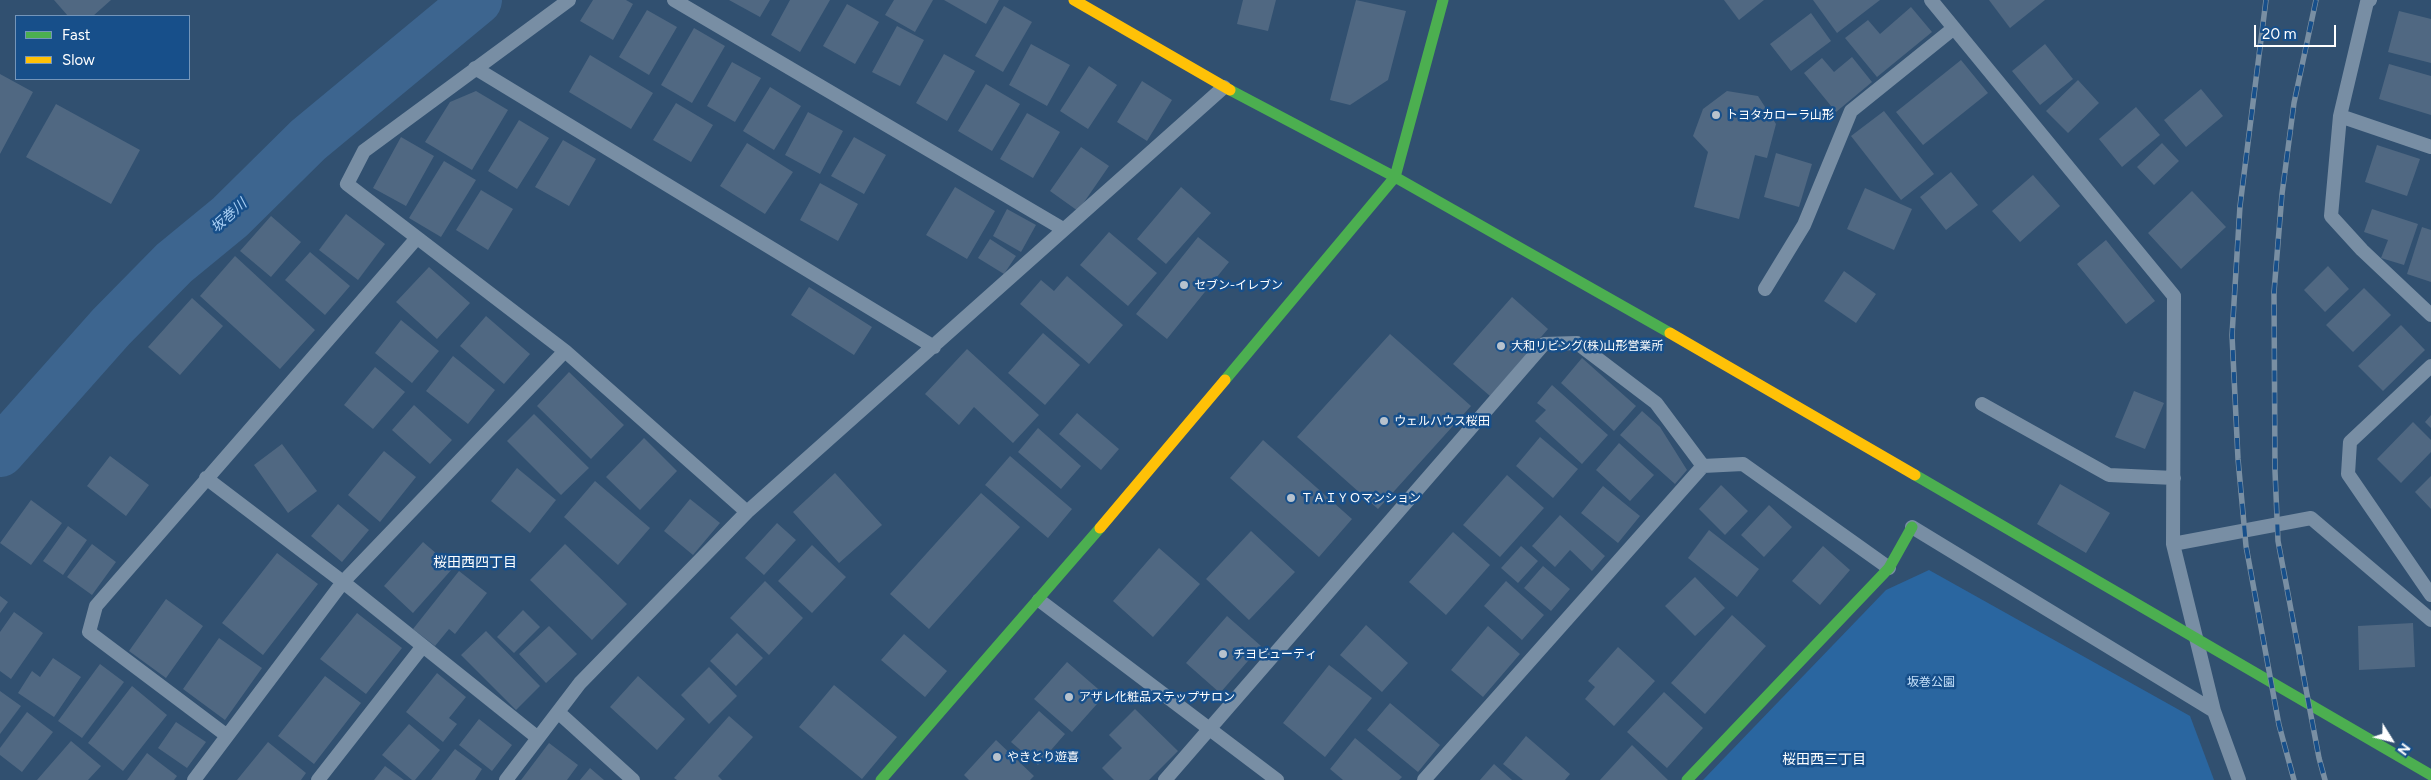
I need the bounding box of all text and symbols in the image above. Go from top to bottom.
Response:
legend [15,15,190,80]
scale bar [2256,15,2338,47]
text: 20 m [2262,25,2296,43]
text: Fast [62,26,90,44]
text: Slow [62,51,95,69]
place label: トヨタカローラ山形 [1726,108,1834,122]
marker: トヨタカローラ山形 [1710,109,1722,121]
water label: 坂巻川 [208,196,250,236]
place label: セブン-イレブン [1194,278,1283,292]
marker: セブン-イレブン [1178,279,1190,291]
place label: 大和リビング(株)山形営業所 [1511,339,1663,353]
marker: 大和リビング(株)山形営業所 [1495,340,1507,352]
place label: ウェルハウス桜田 [1394,414,1490,428]
marker: ウェルハウス桜田 [1378,415,1390,427]
place label: ＴＡＩＹＯマンション [1301,491,1421,505]
marker: ＴＡＩＹＯマンション [1285,492,1297,504]
district label: 桜田西四丁目 [433,555,517,571]
place label: チヨビューティ [1233,647,1317,661]
marker: チヨビューティ [1217,648,1229,660]
park label: 坂巻公園 [1907,675,1955,689]
place label: アザレ化粧品ステップサロン [1079,690,1235,704]
marker: アザレ化粧品ステップサロン [1063,691,1075,703]
north arrow [2366,715,2416,765]
text: N [2393,740,2414,758]
place label: やきとり遊喜 [1007,750,1079,764]
marker: やきとり遊喜 [991,751,1003,763]
district label: 桜田西三丁目 [1782,752,1866,768]

